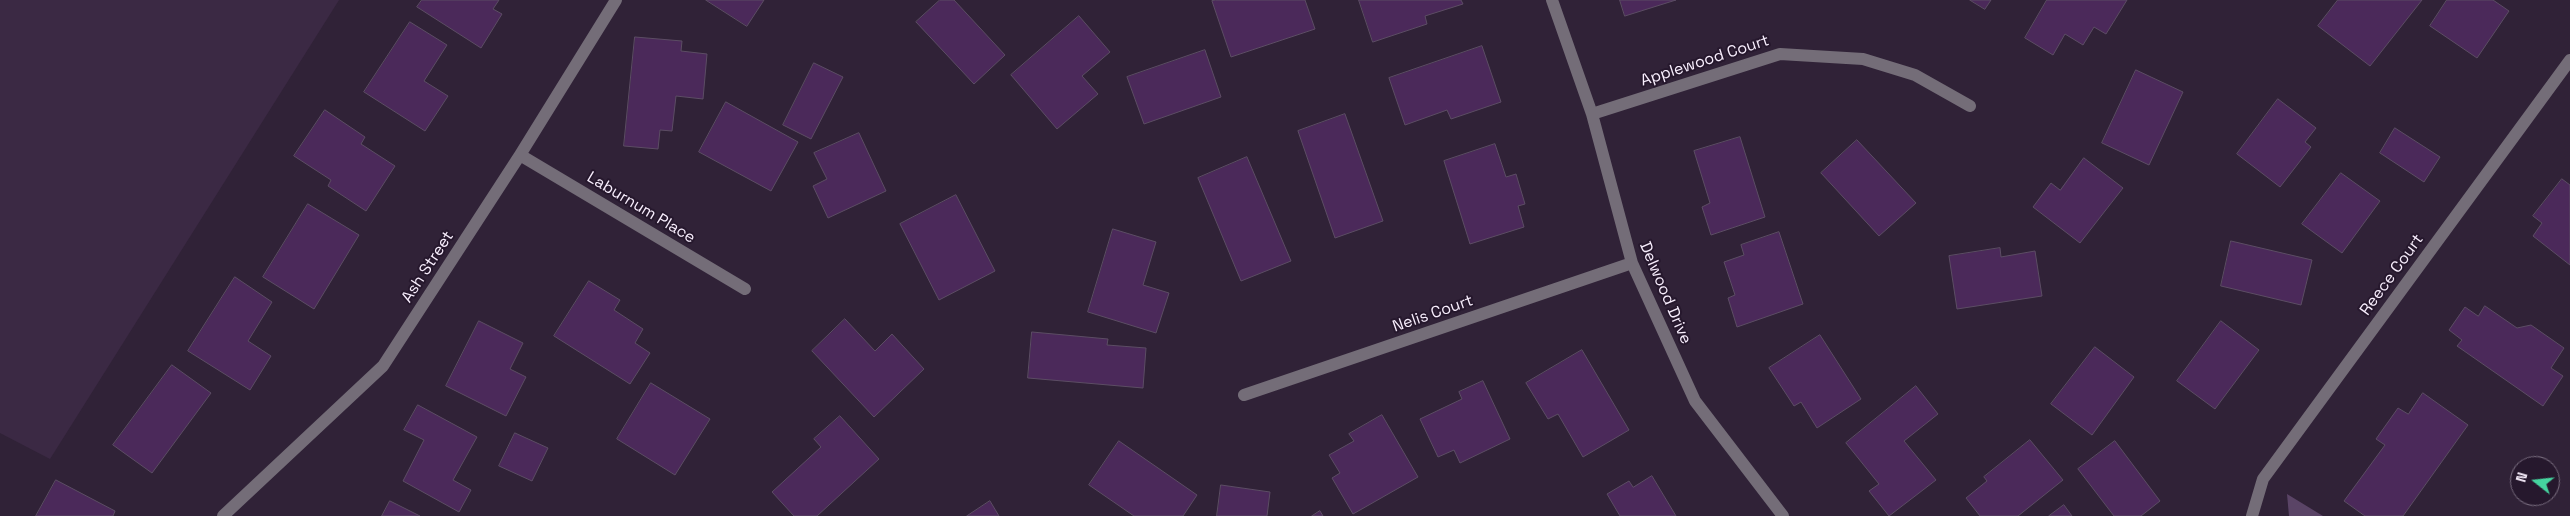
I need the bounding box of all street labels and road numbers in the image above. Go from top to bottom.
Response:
street label: Applewood Court [1638,31,1772,91]
street label: Laburnum Place [583,168,699,248]
street label: Ash Street [398,228,458,306]
street label: Reece Court [2356,231,2428,319]
street label: Delwood Drive [1635,239,1695,347]
street label: Nelis Court [1390,291,1476,337]

